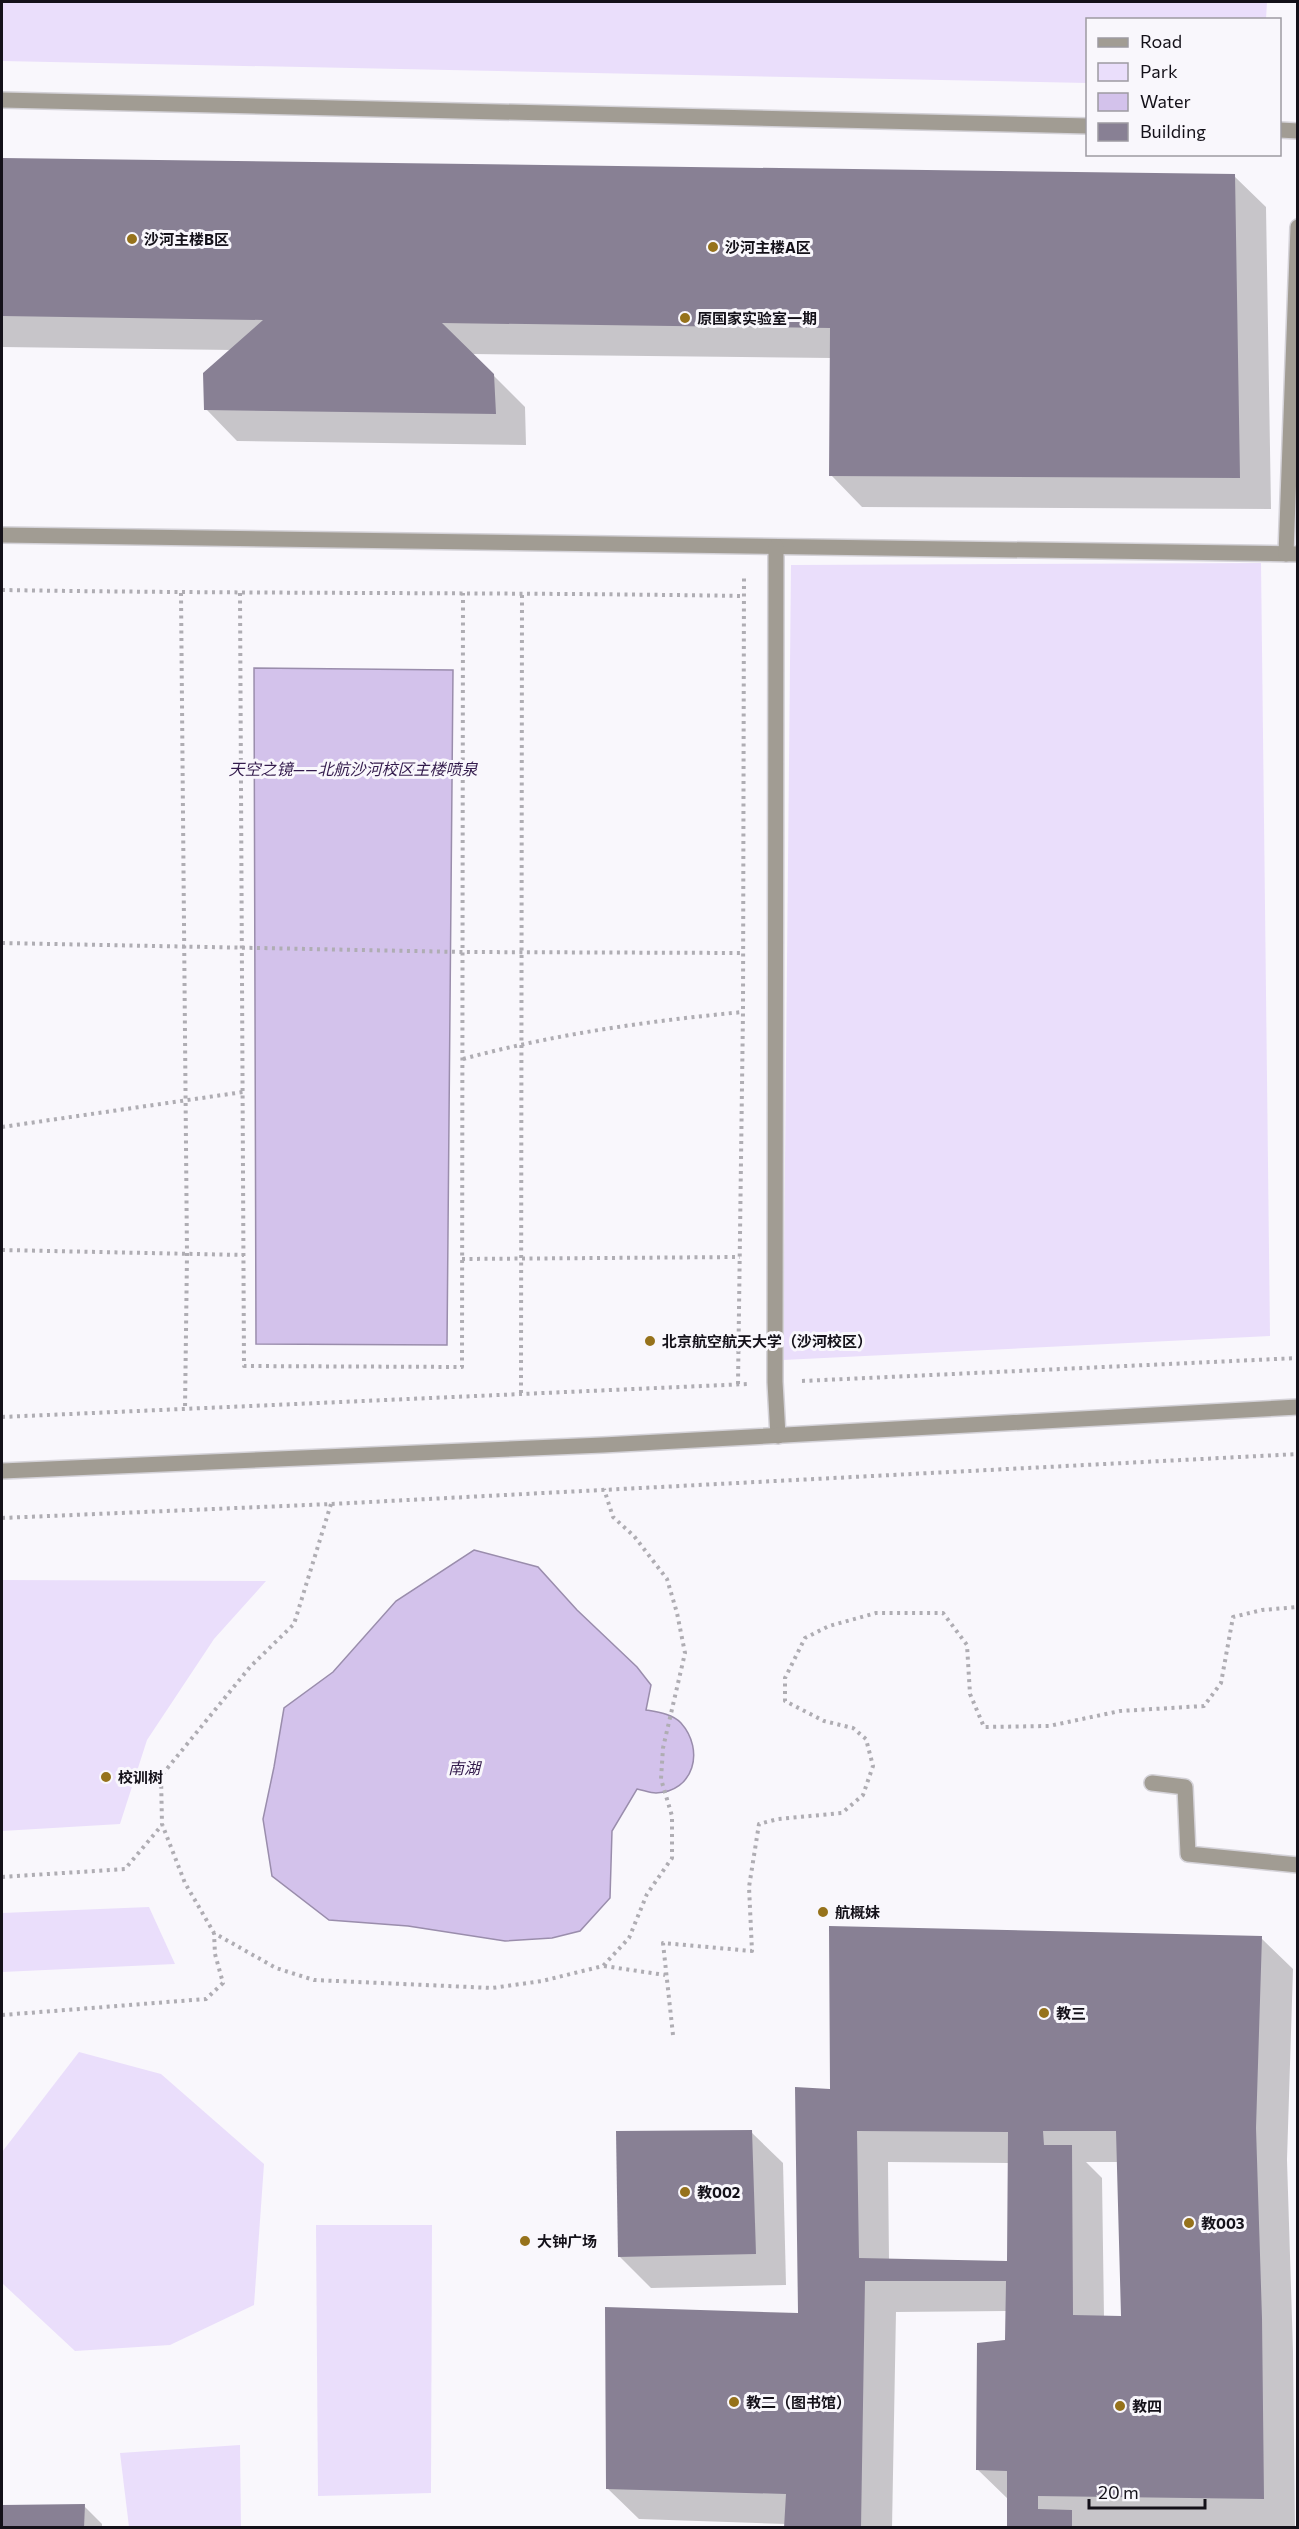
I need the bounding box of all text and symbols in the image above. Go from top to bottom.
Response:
legend [1086,18,1281,156]
text: Road [1140,30,1182,52]
text: Park [1140,60,1178,82]
text: Water [1140,90,1191,112]
text: Building [1140,120,1206,142]
place label: 沙河主楼B区 [144,230,229,248]
marker: 沙河主楼B区 [125,232,139,246]
place label: 沙河主楼A区 [725,238,811,256]
marker: 沙河主楼A区 [706,240,720,254]
place label: 原国家实验室一期 [697,309,817,327]
marker: 原国家实验室一期 [678,311,692,325]
water label: 天空之镜——北航沙河校区主楼喷泉 [228,759,479,778]
place label: 北京航空航天大学（沙河校区） [662,1332,872,1350]
marker: 北京航空航天大学（沙河校区） [643,1334,657,1348]
water label: 南湖 [448,1758,483,1777]
place label: 校训树 [118,1768,163,1786]
marker: 校训树 [99,1770,113,1784]
place label: 航概妹 [835,1903,880,1921]
marker: 航概妹 [816,1905,830,1919]
place label: 教三 [1056,2004,1086,2022]
marker: 教三 [1037,2006,1051,2020]
place label: 教002 [697,2183,740,2201]
marker: 教002 [678,2185,692,2199]
place label: 教003 [1201,2214,1245,2232]
marker: 教003 [1182,2216,1196,2230]
place label: 大钟广场 [537,2232,597,2250]
marker: 大钟广场 [518,2234,532,2248]
place label: 教二（图书馆） [746,2393,851,2411]
marker: 教二（图书馆） [727,2395,741,2409]
place label: 教四 [1132,2397,1162,2415]
marker: 教四 [1113,2399,1127,2413]
scale bar [1089,2472,1204,2510]
text: 20 m [1098,2481,1139,2503]

